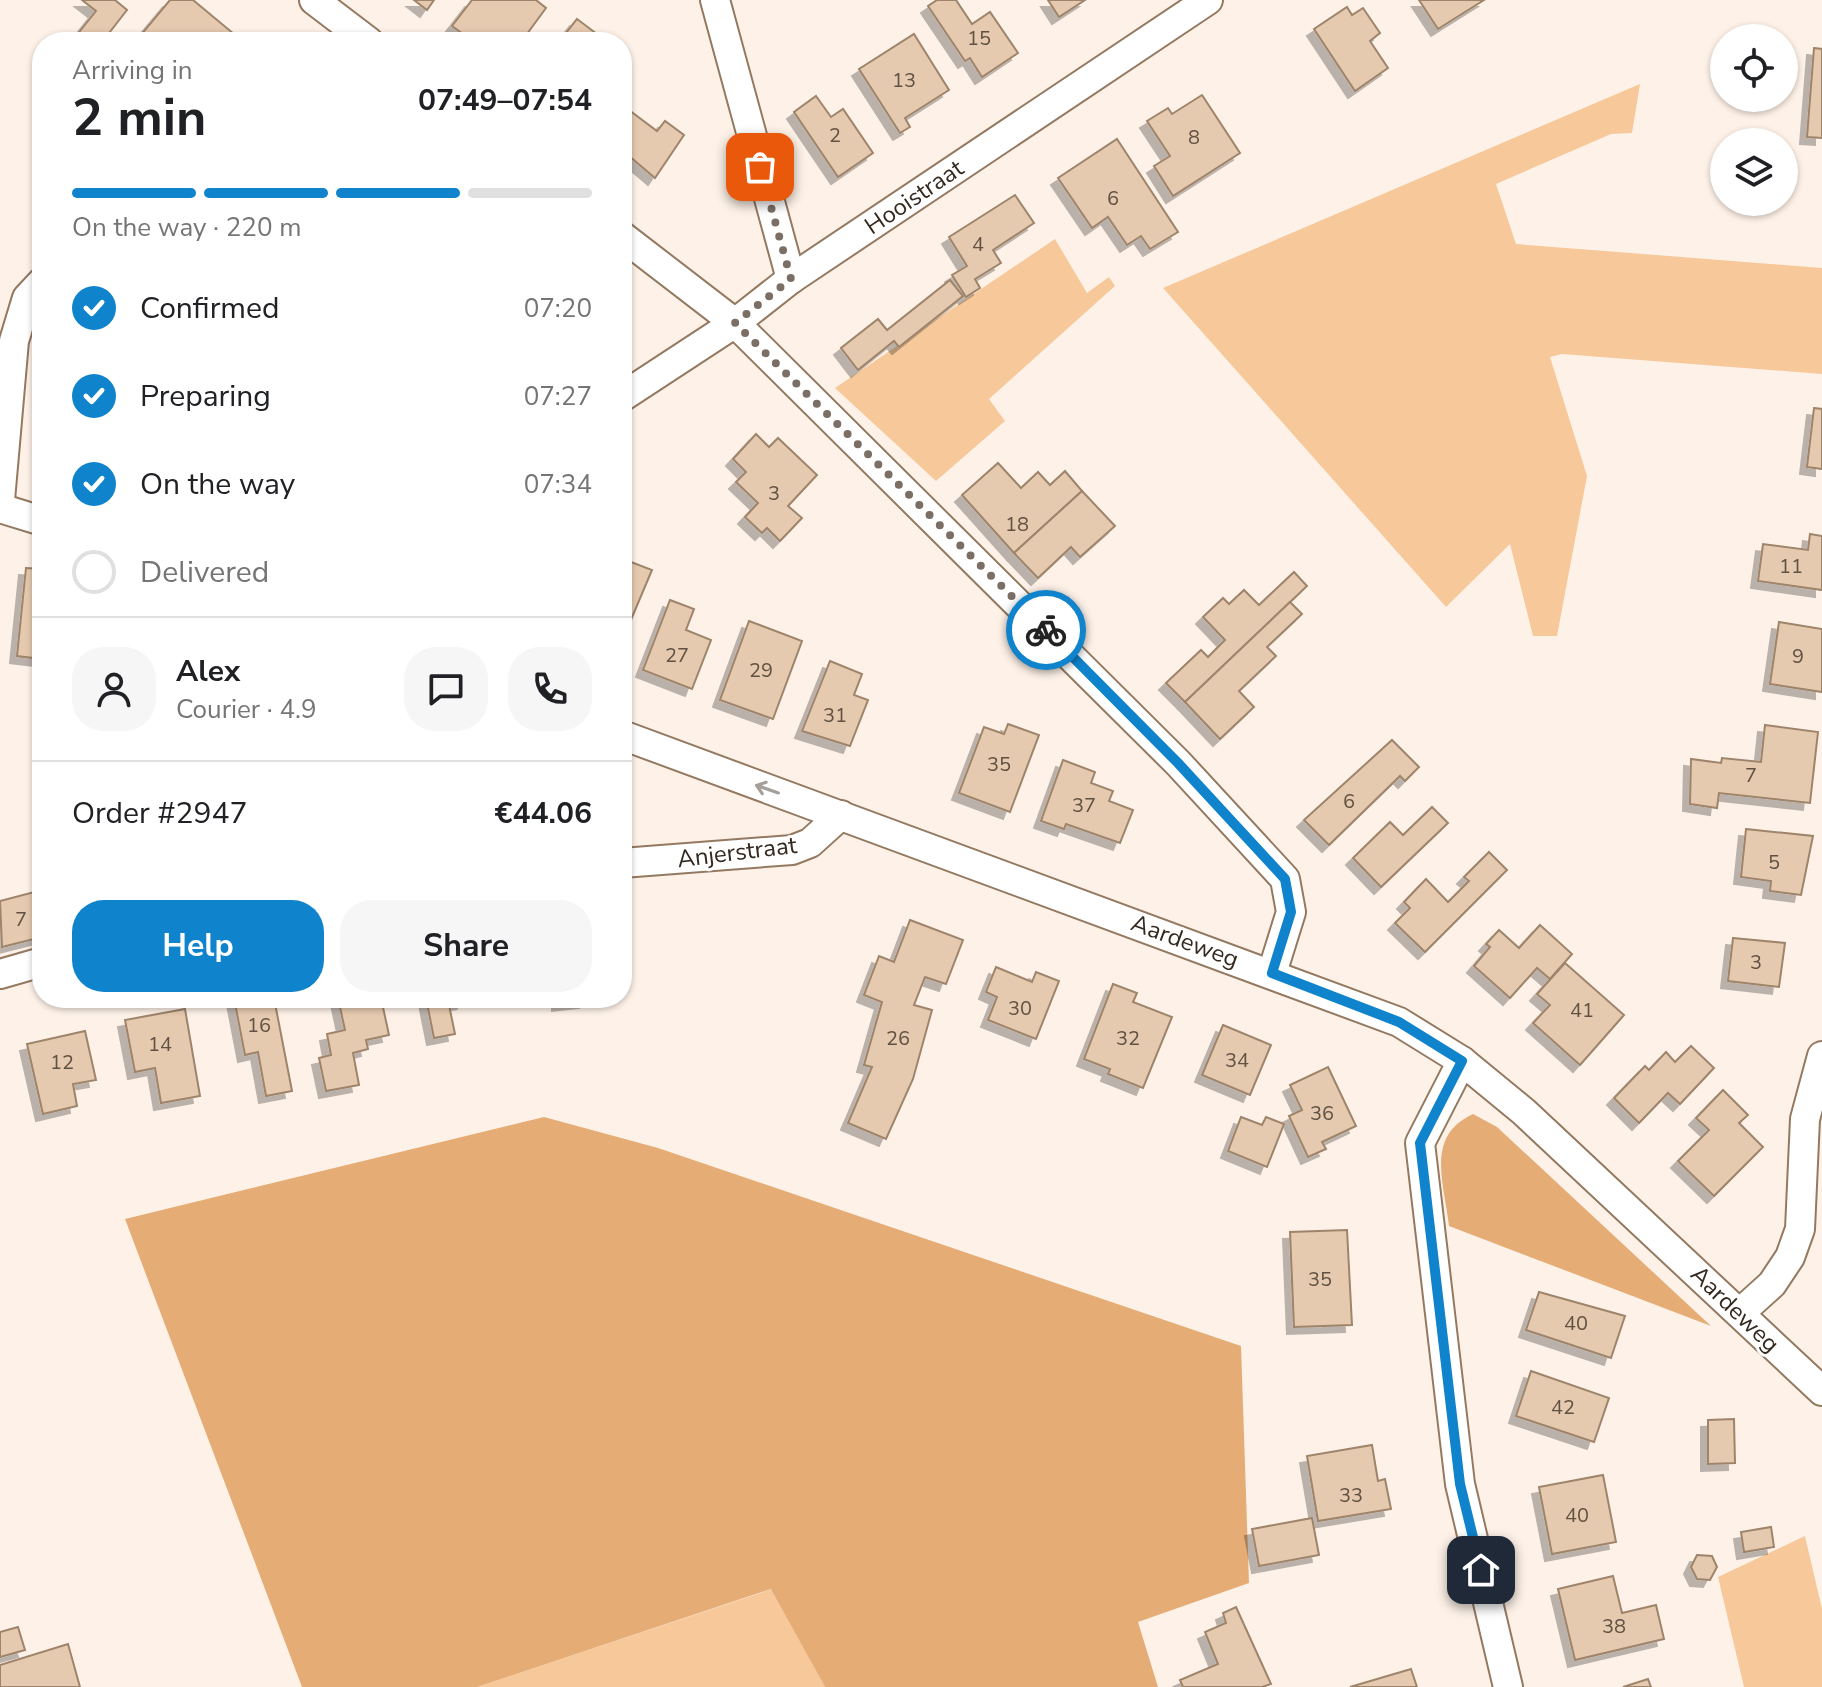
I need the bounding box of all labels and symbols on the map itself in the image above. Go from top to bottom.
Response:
house number: 15 [967,25,991,52]
house number: 13 [892,67,916,94]
house number: 2 [829,122,841,149]
house number: 8 [1188,124,1200,151]
pin [726,133,794,201]
street label: Hooistraat [858,152,970,242]
house number: 6 [1107,185,1119,212]
house number: 4 [972,231,984,258]
house number: 3 [768,480,780,507]
house number: 18 [1005,511,1029,538]
house number: 11 [1779,553,1803,580]
courier [1006,590,1086,670]
house number: 27 [665,642,689,669]
house number: 9 [1792,643,1804,670]
house number: 29 [749,657,773,684]
house number: 31 [823,702,847,729]
house number: 35 [987,751,1011,778]
house number: 7 [1745,762,1757,789]
one-way arrow [755,781,780,795]
house number: 6 [1343,788,1355,815]
house number: 37 [1072,792,1096,819]
street label: Anjerstraat [675,829,799,875]
house number: 5 [1768,849,1780,876]
house number: 7 [15,906,27,933]
street label: Aardeweg [1127,907,1243,975]
house number: 3 [1750,949,1762,976]
house number: 30 [1008,995,1032,1022]
house number: 41 [1570,997,1594,1024]
house number: 16 [247,1012,271,1039]
house number: 26 [886,1025,910,1052]
house number: 32 [1116,1025,1140,1052]
house number: 14 [148,1031,172,1058]
house number: 34 [1225,1047,1249,1074]
house number: 12 [50,1049,74,1076]
house number: 36 [1310,1100,1334,1127]
street label: Aardeweg [1684,1259,1786,1359]
house number: 35 [1308,1266,1332,1293]
house number: 40 [1564,1310,1588,1337]
house number: 42 [1551,1394,1575,1421]
house number: 33 [1339,1482,1363,1509]
house number: 40 [1565,1502,1589,1529]
pin [1447,1536,1515,1604]
house number: 38 [1602,1613,1626,1640]

